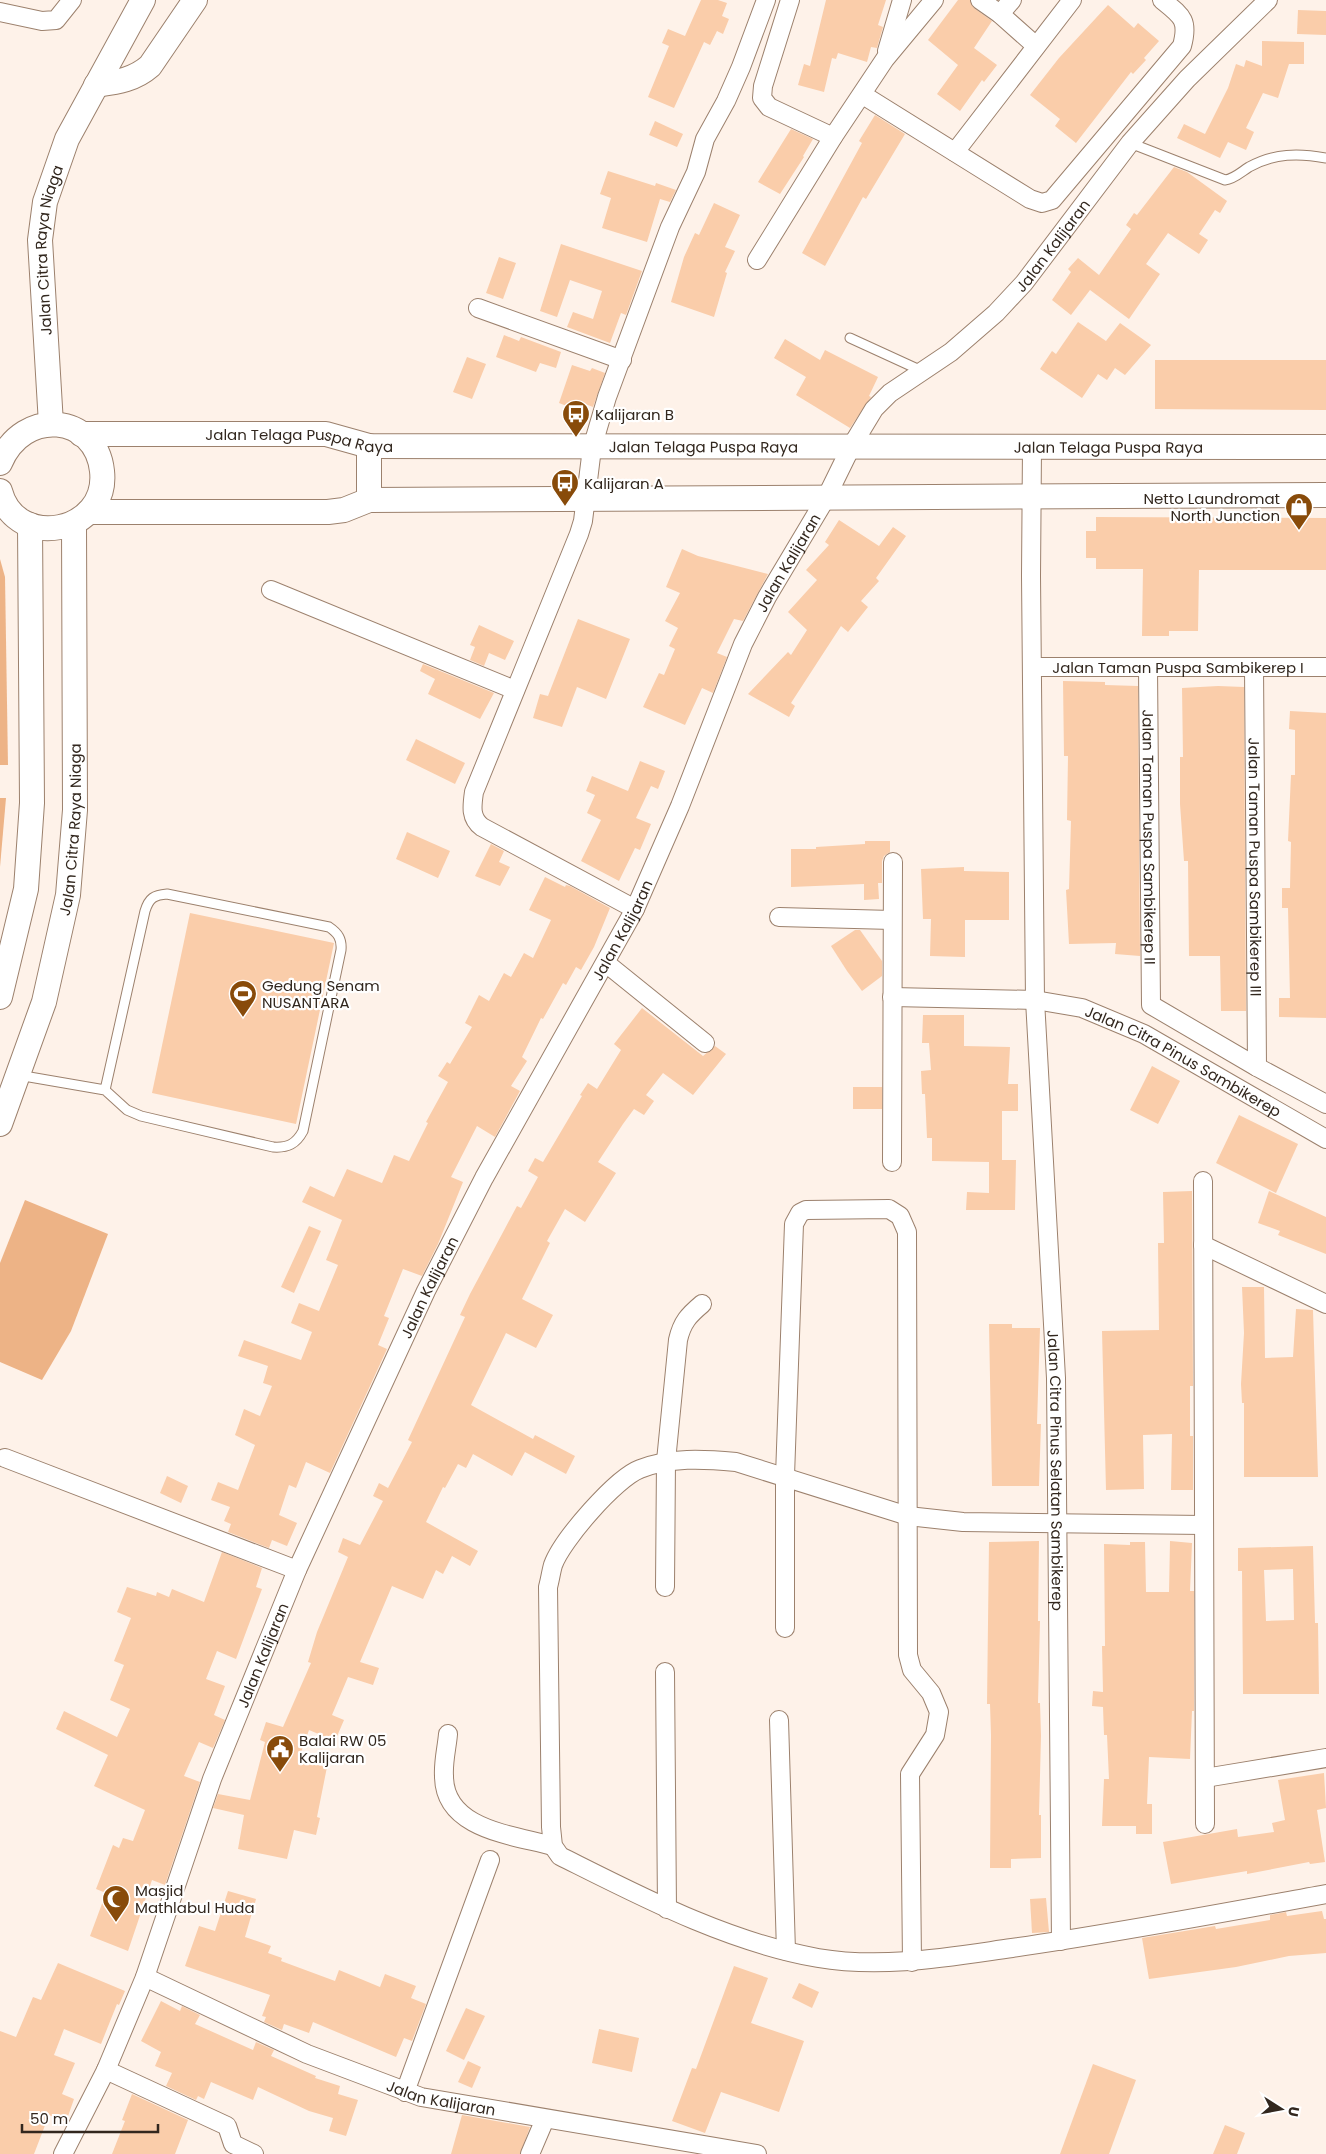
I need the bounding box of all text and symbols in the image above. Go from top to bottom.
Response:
street label: Jalan Citra Raya Niaga [30,162,68,336]
street label: Jalan Kalijaran [1010,195,1094,296]
bus stop icon: Kalijaran B [561,399,591,438]
place label: Kalijaran B [595,404,674,425]
street label: Jalan Telaga Puspa Raya [205,424,393,457]
street label: Jalan Telaga Puspa Raya [609,436,798,457]
street label: Jalan Telaga Puspa Raya [1014,436,1203,457]
bus stop icon: Kalijaran A [550,468,580,507]
place label: Kalijaran A [584,473,664,494]
place label: Netto Laundromat North Junction [1143,488,1280,526]
shop icon: Netto Laundromat North Junction [1284,492,1314,531]
street label: Jalan Kalijaran [751,509,825,615]
street label: Jalan Taman Puspa Sambikerep I [1052,657,1304,678]
street label: Jalan Taman Puspa Sambikerep II [1138,709,1161,965]
street label: Jalan Taman Puspa Sambikerep III [1244,737,1267,997]
street label: Jalan Citra Raya Niaga [53,743,86,917]
street label: Jalan Kalijaran [586,876,657,984]
place label: Gedung Senam NUSANTARA [262,975,380,1013]
sports icon: Gedung Senam NUSANTARA [228,979,258,1018]
street label: Jalan Citra Pinus Sambikerep [1082,1000,1285,1122]
street label: Jalan Kalijaran [395,1232,463,1342]
street label: Jalan Citra Pinus Selatan Sambikerep [1043,1329,1069,1611]
street label: Jalan Kalijaran [232,1600,293,1711]
place label: Balai RW 05 Kalijaran [299,1730,386,1768]
public building icon: Balai RW 05 Kalijaran [265,1734,295,1773]
place label: Masjid Mathlabul Huda [135,1880,255,1918]
mosque icon: Masjid Mathlabul Huda [101,1884,131,1923]
street label: Jalan Kalijaran [384,2075,497,2120]
north arrow [1256,2084,1306,2134]
scale bar [22,2102,159,2134]
text: U [1283,2105,1305,2118]
text: 50 m [30,2108,68,2129]

